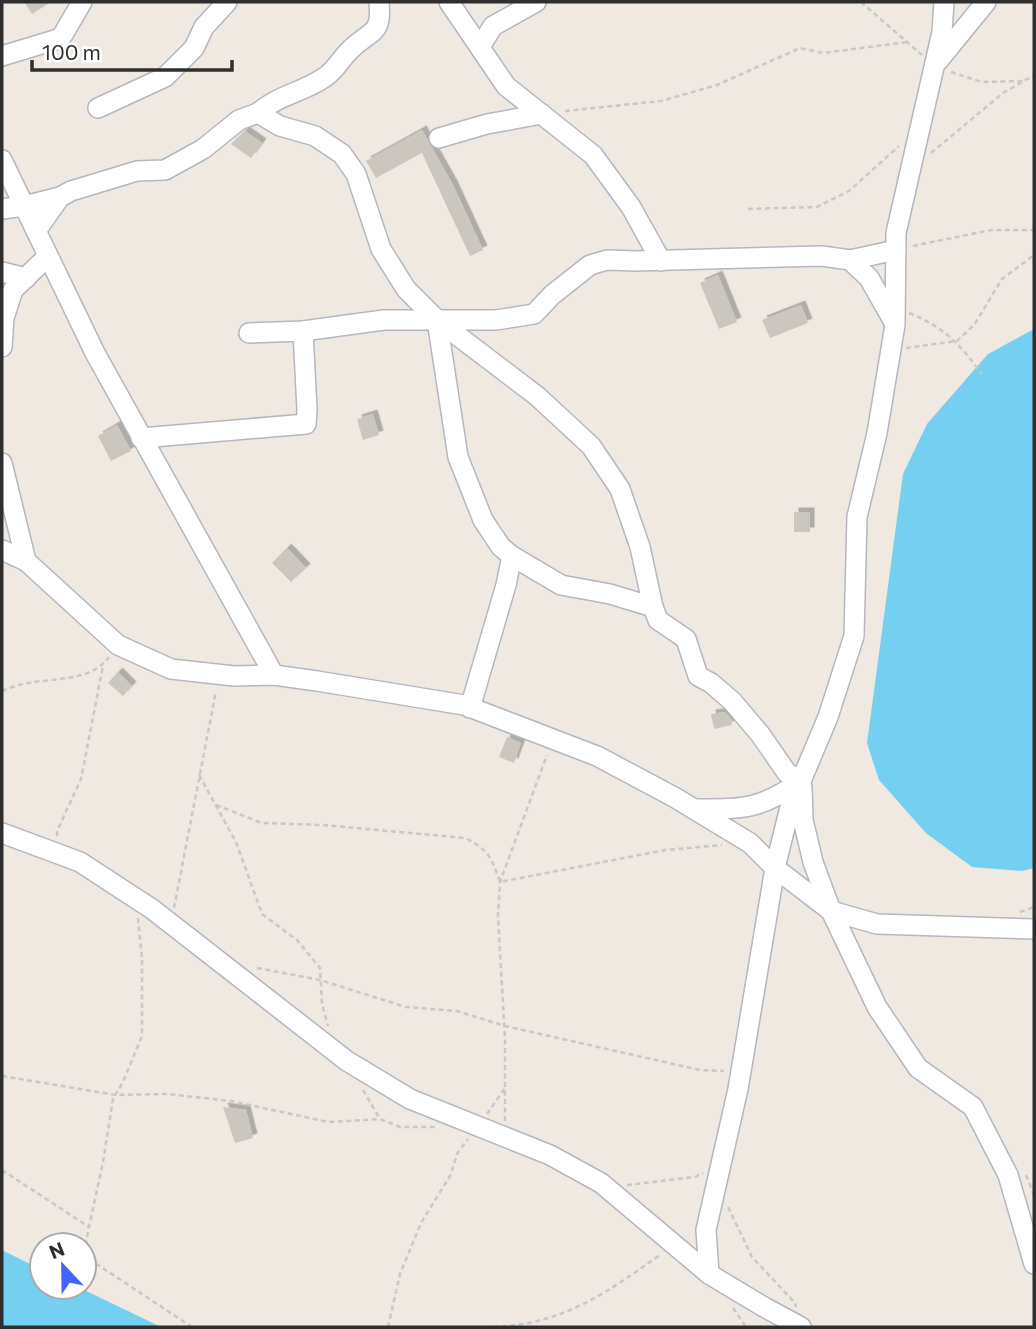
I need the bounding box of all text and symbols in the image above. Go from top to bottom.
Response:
scale bar [32,28,231,72]
text: 100 m [42,39,101,64]
north arrow [28,1231,98,1301]
text: N [46,1236,67,1263]

